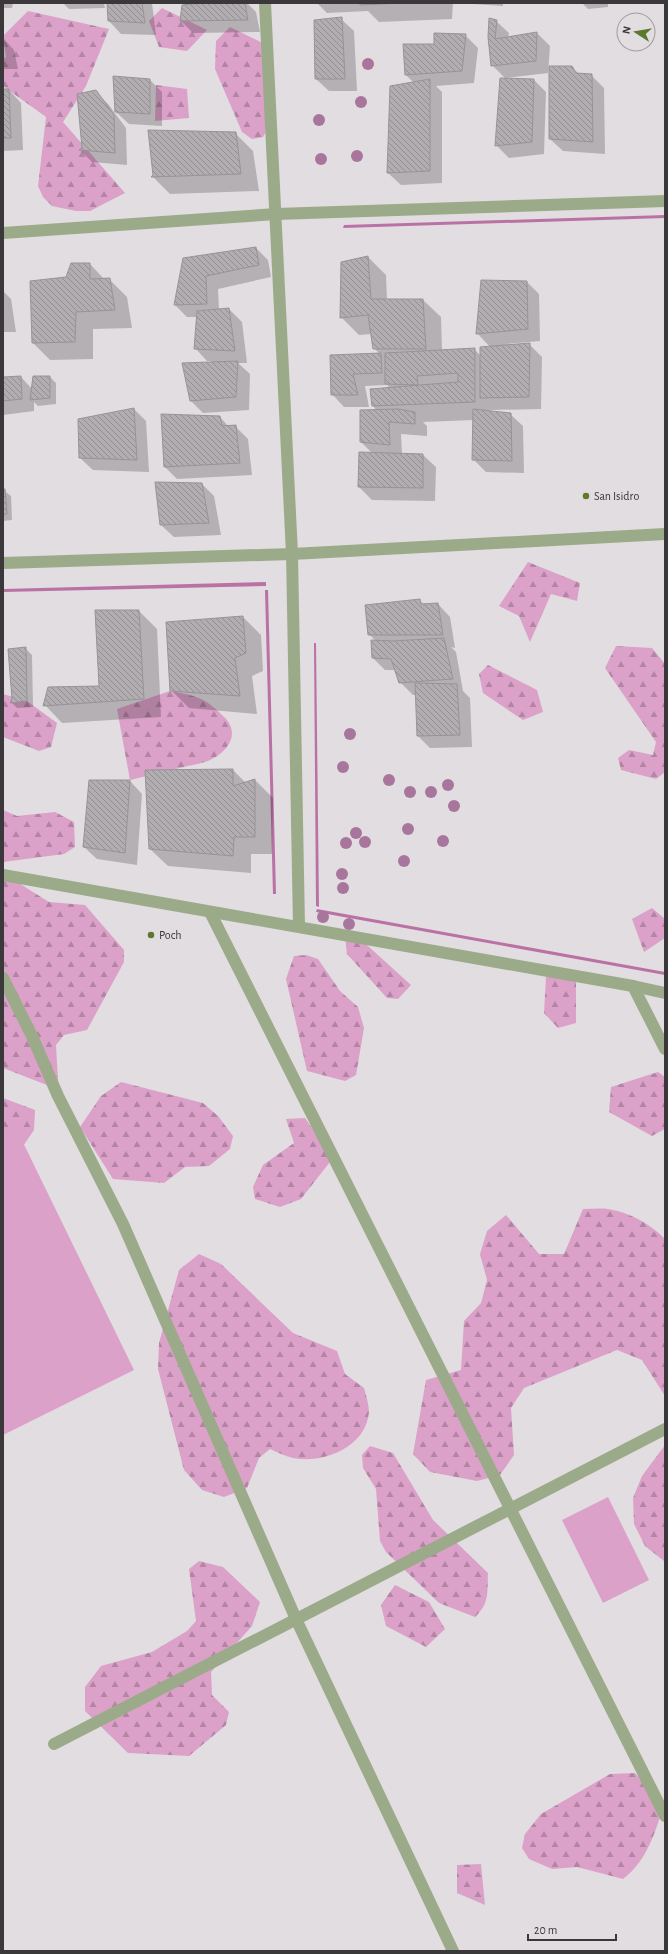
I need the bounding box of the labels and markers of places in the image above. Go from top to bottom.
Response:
place label: San Isidro [594,490,639,502]
marker: San Isidro [581,491,591,501]
place label: Poch [159,929,182,941]
marker: Poch [146,930,156,940]

